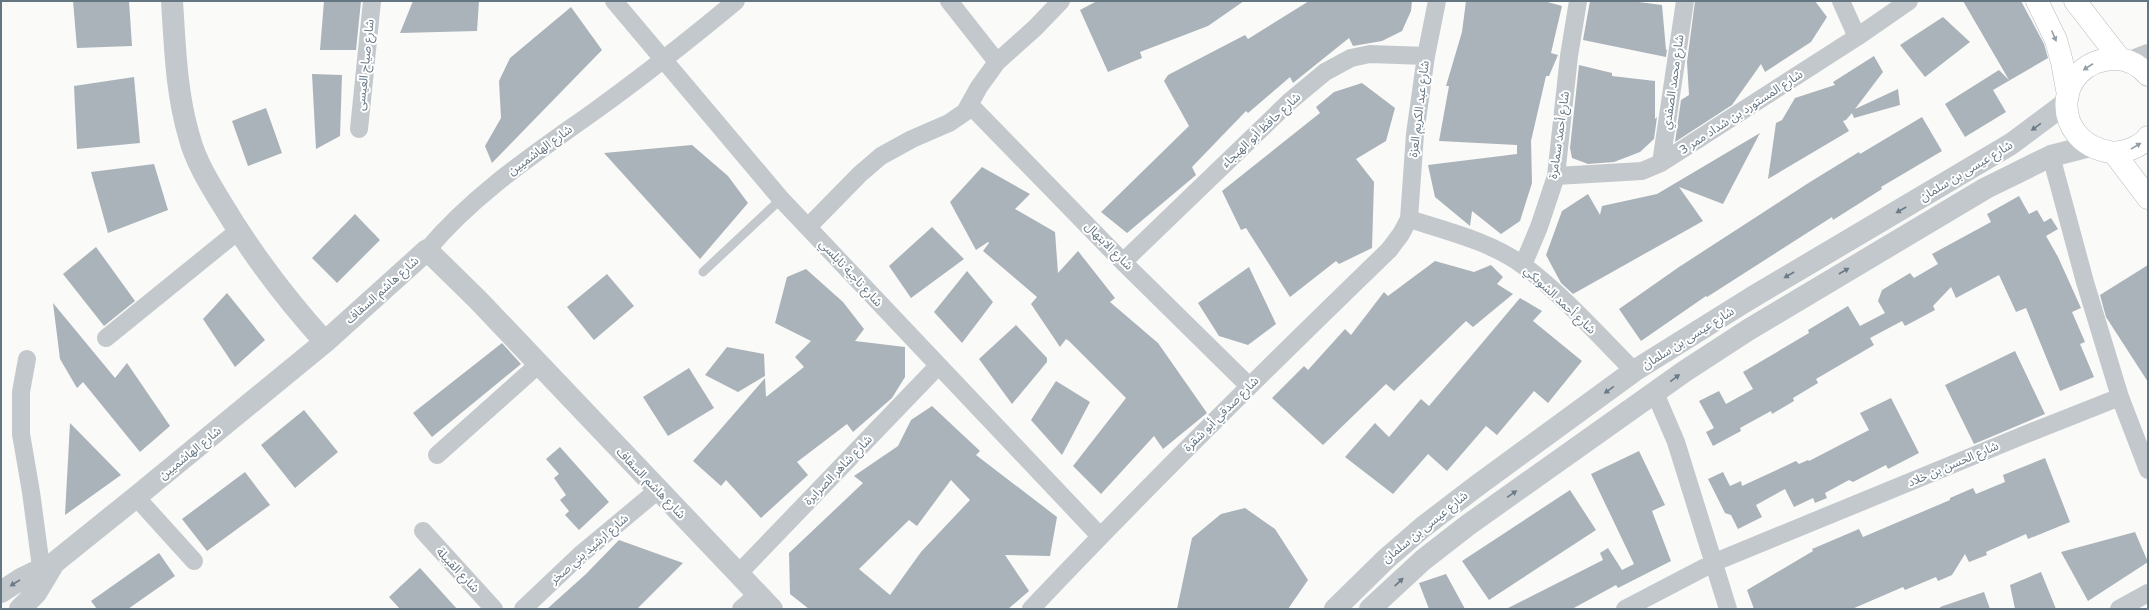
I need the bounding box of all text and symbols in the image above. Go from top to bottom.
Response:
street label: شارع صياح العيسى [353,19,379,112]
one-way arrow [2051,31,2057,42]
street label: شارع محمد الصفدي [1659,34,1689,131]
street label: شارع عبد الكريم العزة [1406,60,1434,158]
one-way arrow [2082,64,2094,71]
street label: شارع المستورد بن شداد ممر 3 [1677,67,1806,159]
street label: شارع حافظ أبو الهيجاء [1218,89,1305,172]
street label: شارع أحمد سمامرة [1545,90,1574,180]
street label: شارع الهاشميين [505,122,576,180]
one-way arrow [2030,123,2041,131]
street label: شارع عيسى بن سلمان [1917,138,2016,206]
one-way arrow [2131,142,2141,150]
one-way arrow [1895,206,1907,213]
street label: شارع الابتهال [1081,219,1136,274]
street label: شارع ناجية نابلسي [814,237,886,311]
street label: شارع هاشم السقاف [343,253,423,328]
street label: شارع أحمد الشوبكي [1519,263,1599,339]
one-way arrow [1838,268,1850,275]
one-way arrow [1783,272,1795,279]
street label: شارع عيسى بن سلمان [1639,304,1738,374]
street label: شارع صدقي أبو شقرة [1180,373,1263,456]
one-way arrow [1670,374,1681,383]
one-way arrow [1603,386,1614,394]
street label: شارع الهاشميين [156,424,225,484]
street label: شارع شاهر الصرايرة [801,432,876,509]
street label: شارع الحسن بن خلاد [1905,439,2001,491]
street label: شارع هاشم السقاف [612,444,689,523]
street label: شارع عيسى بن سلمان [1379,488,1472,567]
one-way arrow [1507,490,1517,498]
street label: شارع ارشيد بني صخر [546,511,633,590]
street label: شارع القبيلة [432,545,482,597]
one-way arrow [1394,578,1404,587]
one-way arrow [9,579,20,586]

